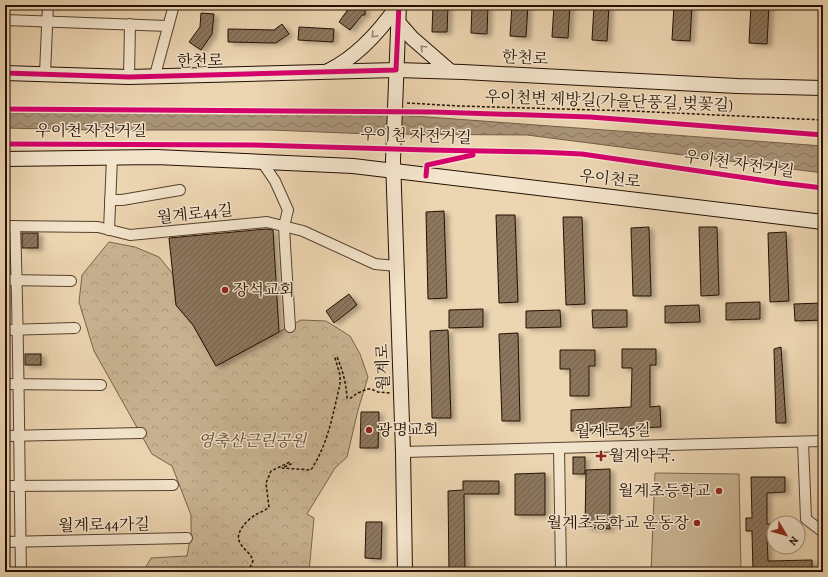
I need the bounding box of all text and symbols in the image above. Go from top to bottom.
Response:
one-way arrow [372,31,379,38]
one-way arrow [420,45,428,53]
street label: 한천로 [501,46,549,70]
street label: 한천로 [177,50,224,72]
street label: 우이천변 제방길(가을단풍길,벚꽃길) [484,86,734,116]
street label: 우이천 자전거길 [35,120,147,142]
street label: 우이천 자전거길 [360,123,472,149]
street label: 우이천 자전거길 [682,145,796,183]
street label: 우이천로 [578,165,642,193]
street label: 월계로44길 [156,199,234,229]
place label: 장석교회 [233,279,295,301]
marker: 장석교회 [220,285,230,295]
street label: 월계로 [371,343,395,391]
place label: 광명교회 [377,419,439,441]
street label: 월계로45길 [575,419,651,443]
marker: 광명교회 [364,425,374,435]
park label: 영축산근린공원 [198,430,308,452]
place label: 월계약국. [609,445,676,467]
marker: 월계약국. [596,451,606,461]
place label: 월계초등학교 [618,480,711,502]
marker: 월계초등학교 [714,486,724,496]
place label: 월계초등학교 운동장 [547,512,690,534]
street label: 월계로44가길 [58,513,150,537]
north arrow [766,515,806,555]
marker: 월계초등학교 운동장 [692,518,702,528]
text: N [785,533,802,549]

